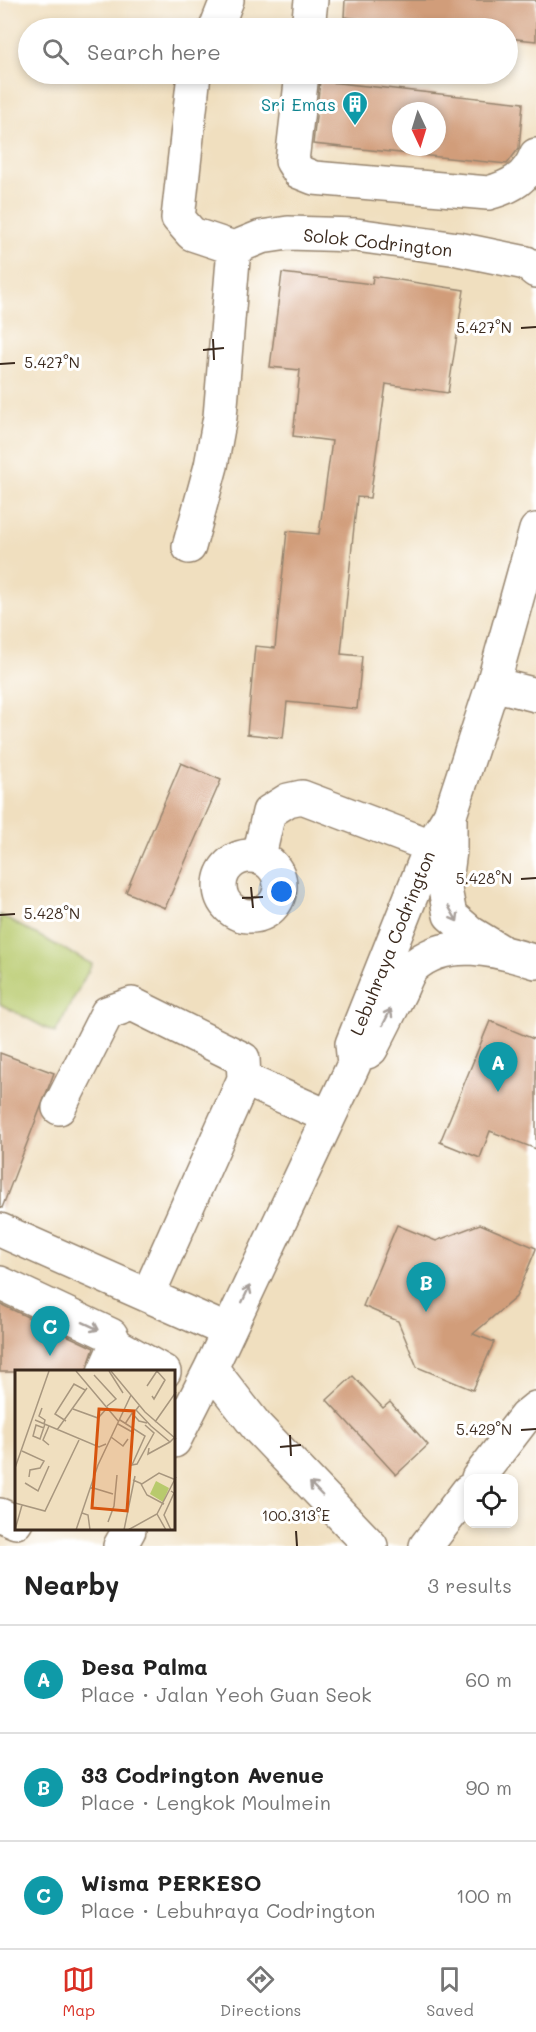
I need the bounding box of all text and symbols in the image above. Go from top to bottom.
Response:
search box [18,18,518,84]
icon: search [39,35,72,68]
text: Search here [87,37,221,66]
building icon: Sri Emas [340,89,370,127]
place label: Sri Emas [261,92,336,116]
north arrow [392,102,446,156]
street label: Solok Codrington [302,222,454,262]
text: 5.427°N [456,317,512,337]
text: 5.427°N [24,352,80,372]
street label: Lebuhraya Codrington [344,847,440,1039]
text: 5.428°N [456,868,512,888]
your location [267,877,296,906]
text: 5.428°N [24,903,80,923]
one-way arrow [447,905,459,922]
one-way arrow [382,1009,393,1027]
pin: A [478,1042,518,1092]
pin: B [406,1262,446,1312]
one-way arrow [240,1286,252,1304]
pin: C [31,1306,70,1356]
one-way arrow [81,1320,99,1332]
inset map [15,1370,176,1531]
text: 5.429°N [456,1419,512,1439]
map controls [464,1474,518,1528]
button: locate [464,1474,518,1528]
one-way arrow [309,1481,323,1496]
text: 100.313°E [262,1505,331,1525]
text: Nearby [24,1568,119,1602]
text: 3 results [427,1572,512,1598]
text: Desa Palma [81,1652,208,1681]
text: A [37,1666,50,1692]
text: 60 m [465,1666,512,1692]
text: Place · Jalan Yeoh Guan Seok [81,1681,372,1707]
text: 33 Codrington Avenue [81,1760,324,1789]
text: B [37,1774,50,1800]
text: 90 m [466,1774,512,1800]
text: Place · Lengkok Moulmein [81,1789,331,1815]
text: Wisma PERKESO [81,1868,262,1897]
text: C [36,1882,51,1908]
text: 100 m [456,1882,512,1908]
text: Place · Lebuhraya Codrington [81,1897,375,1923]
tab: Map [62,1963,95,2020]
tab: Directions [220,1963,301,2020]
tab: Saved [426,1963,474,2020]

